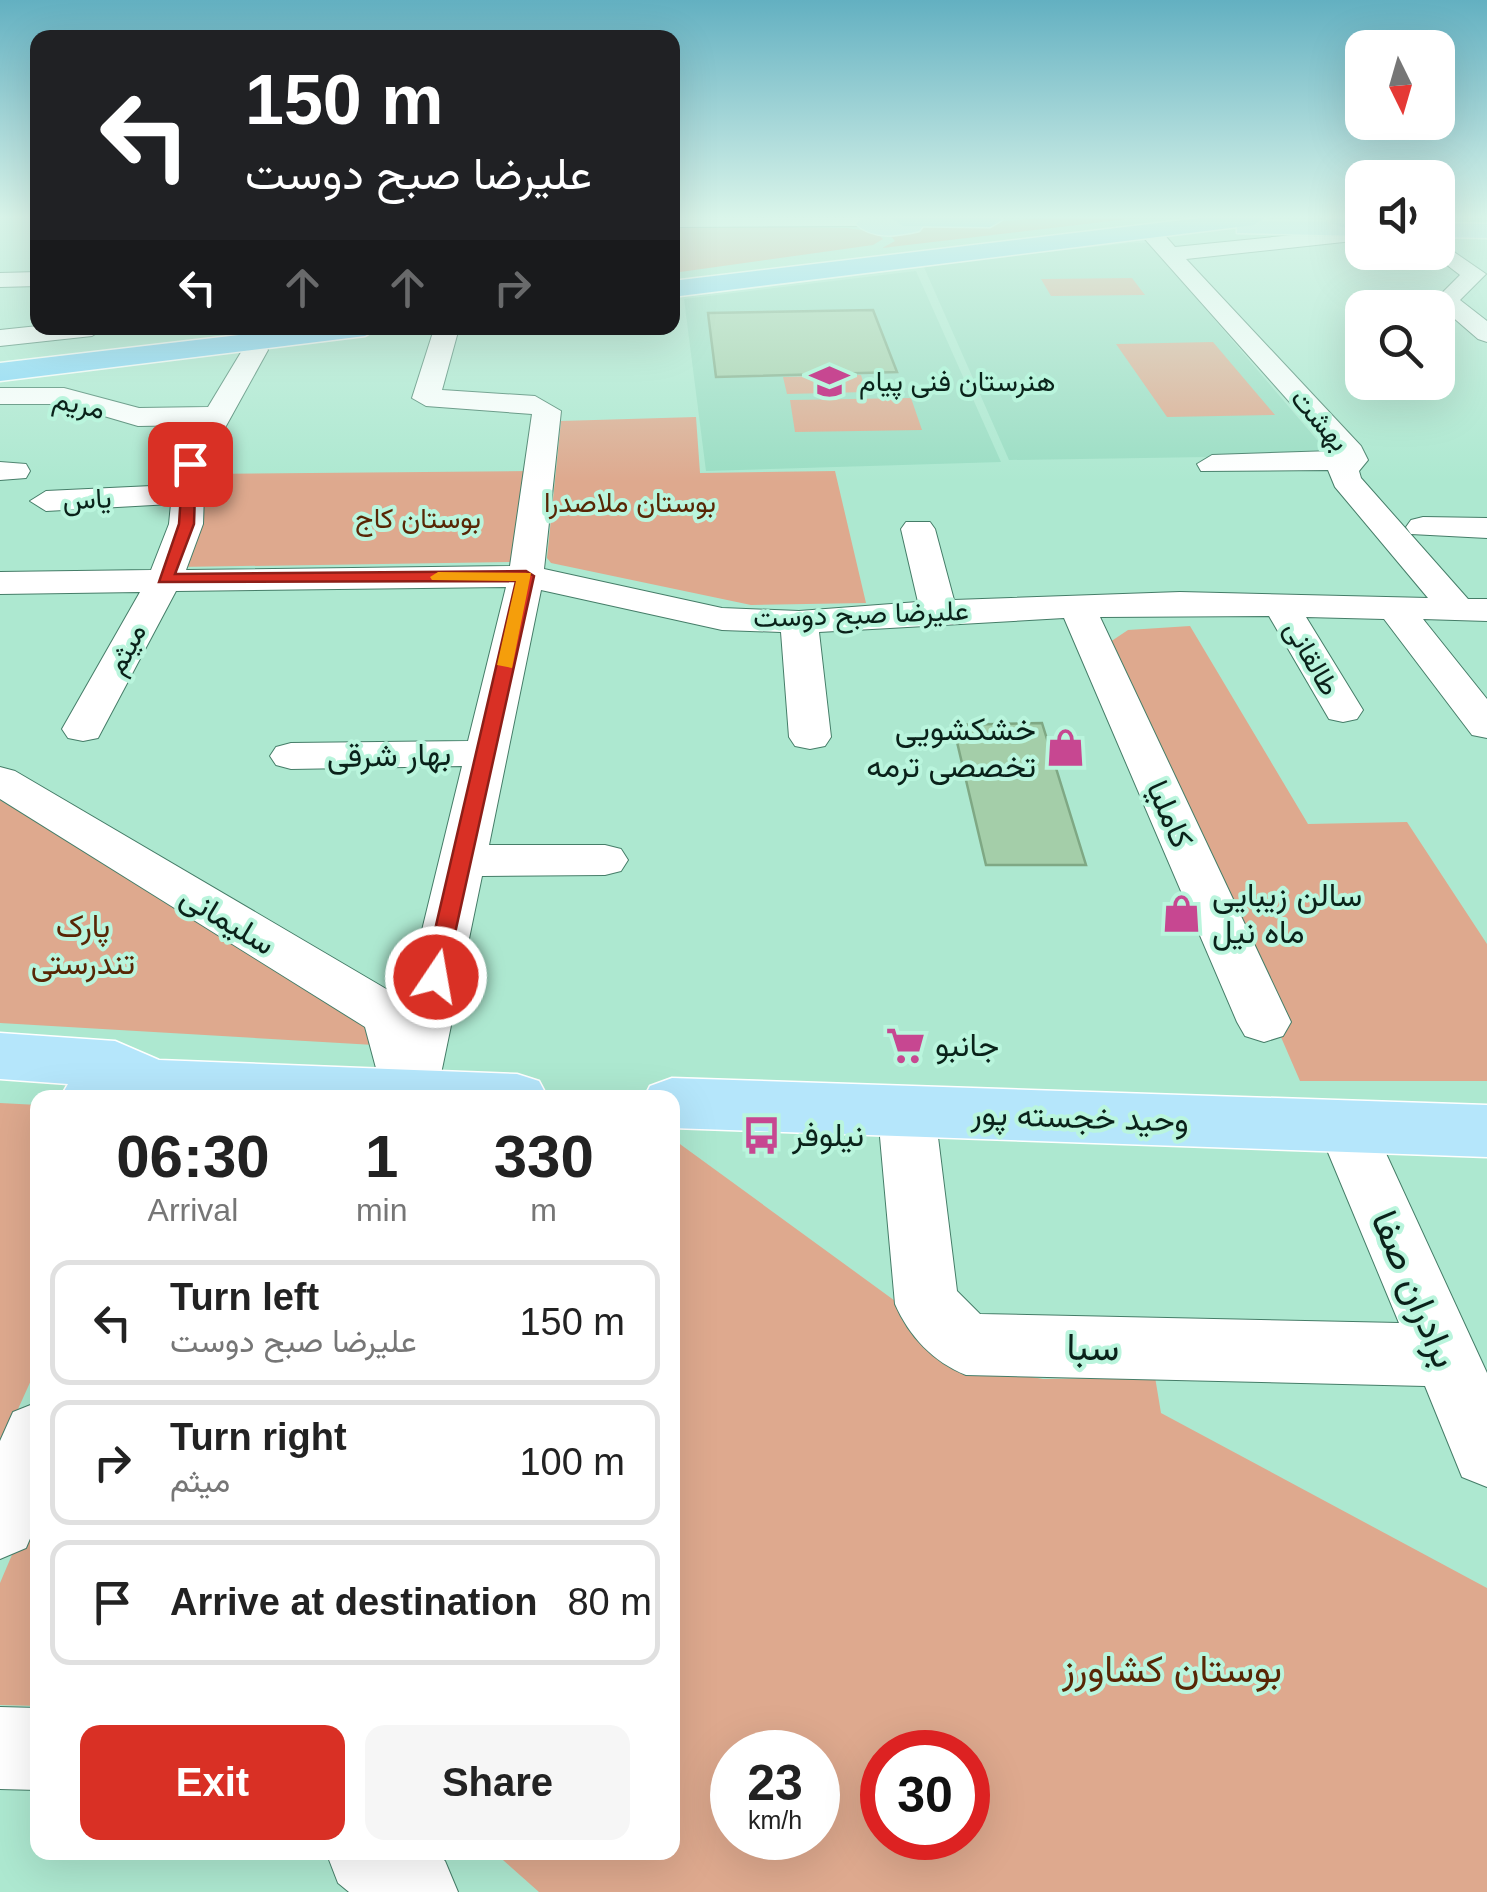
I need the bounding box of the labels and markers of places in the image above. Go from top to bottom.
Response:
school or university icon: هنرستان فنی پیام [808,360,850,402]
place label: هنرستان فنی پیام [859,366,1055,400]
pin [148,422,233,507]
place label: خشکشویی تخصصی ترمه [866,711,1036,786]
shop icon: خشکشویی تخصصی ترمه [1045,726,1087,768]
place label: سالن زیبایی ماه نیل [1212,877,1362,951]
shop icon: سالن زیبایی ماه نیل [1161,892,1203,934]
supermarket icon: جانبو [884,1024,926,1066]
place label: جانبو [935,1027,999,1065]
bus stop icon: نیلوفر [741,1114,783,1156]
place label: نیلوفر [791,1117,864,1155]

